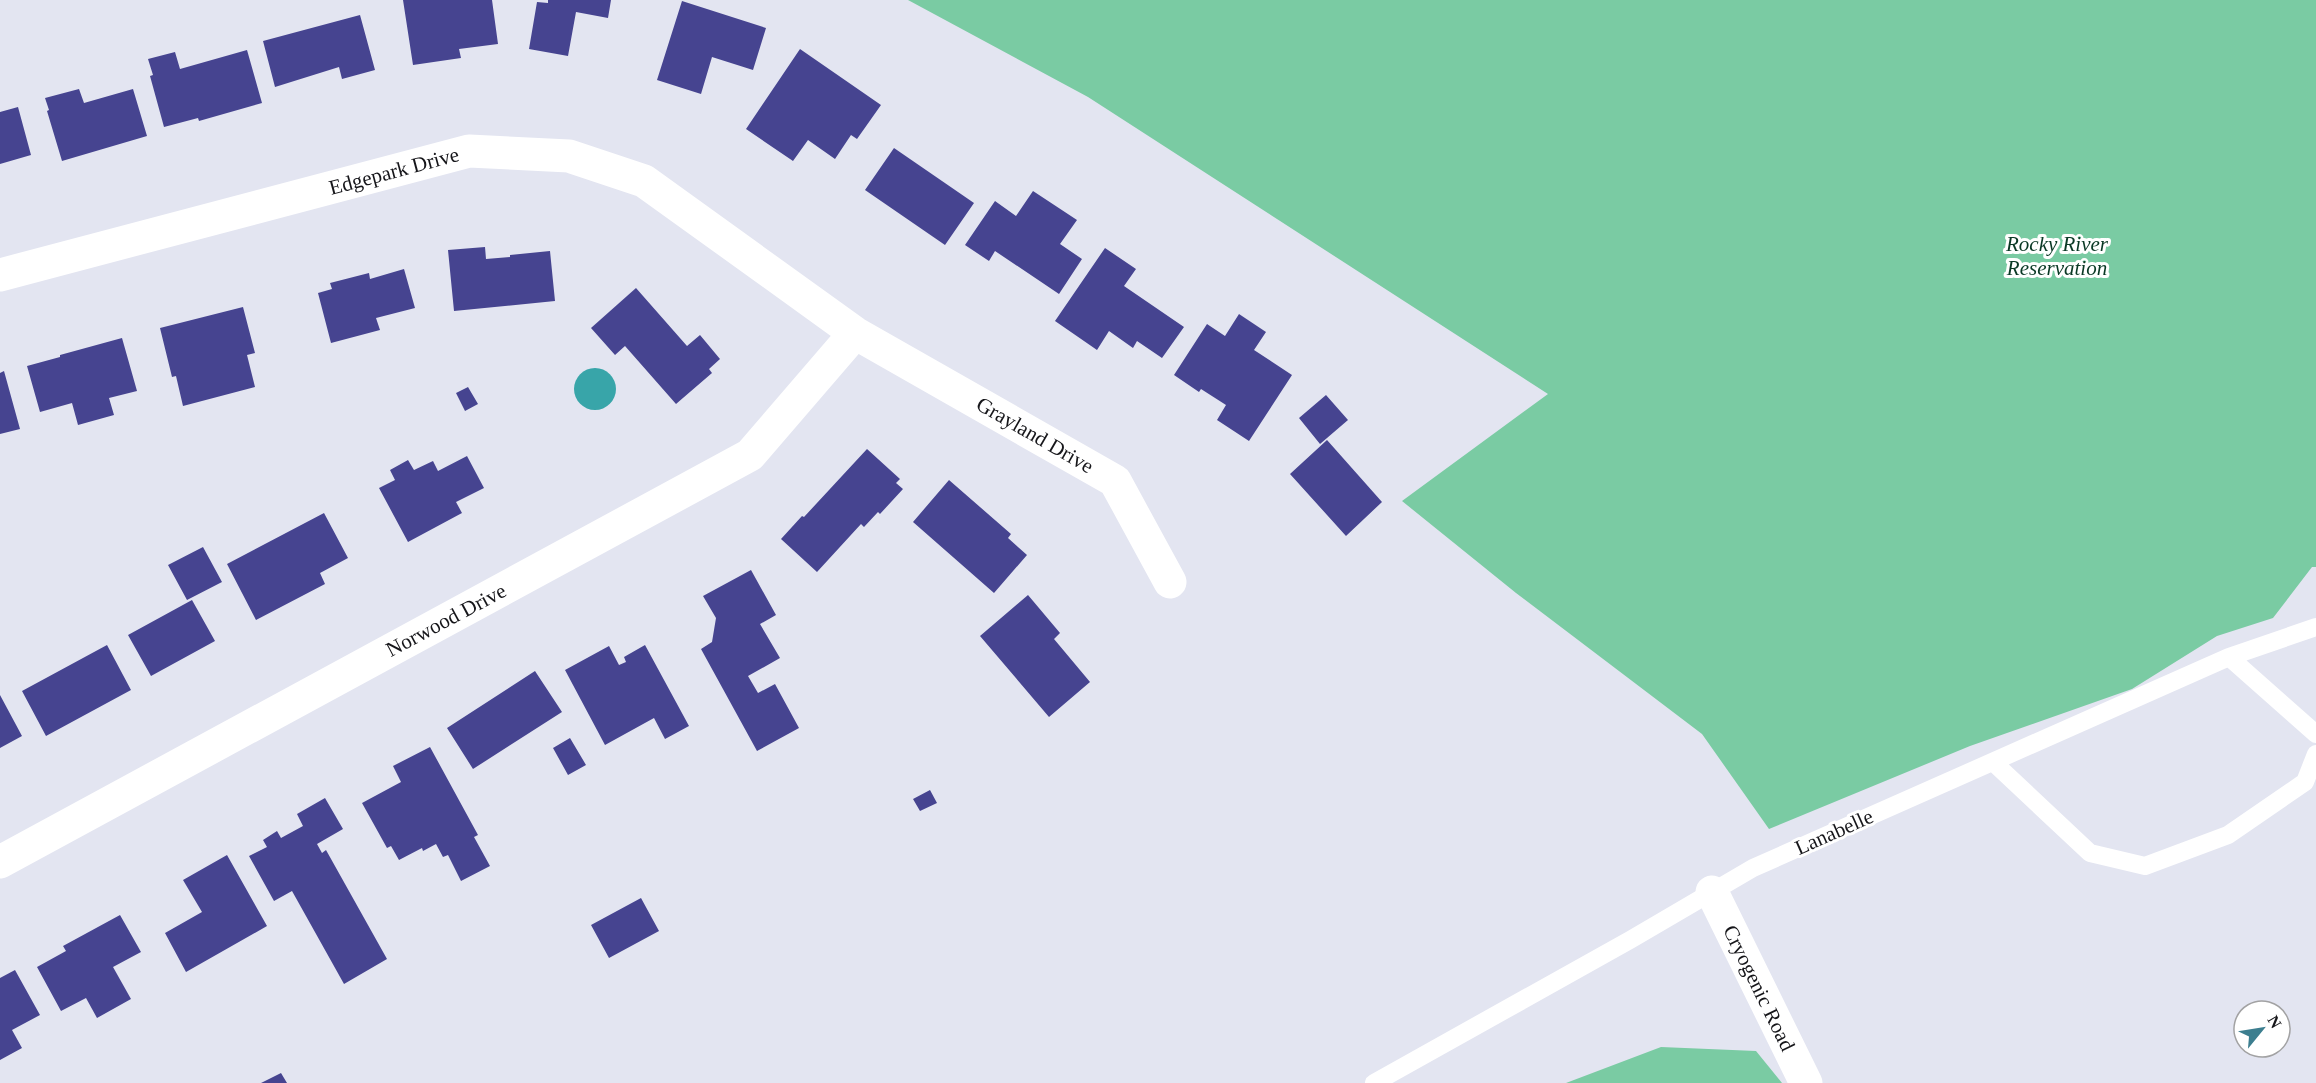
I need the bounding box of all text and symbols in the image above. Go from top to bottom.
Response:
street label: Edgepark Drive [326,142,462,200]
park label: Rocky River Reservation [2005,232,2109,280]
street label: Grayland Drive [972,392,1098,478]
street label: Norwood Drive [382,578,510,662]
street label: Lanabelle [1791,804,1877,860]
street label: Cryogenic Road [1718,921,1800,1055]
north arrow [2232,999,2292,1059]
text: N [2264,1012,2285,1031]

